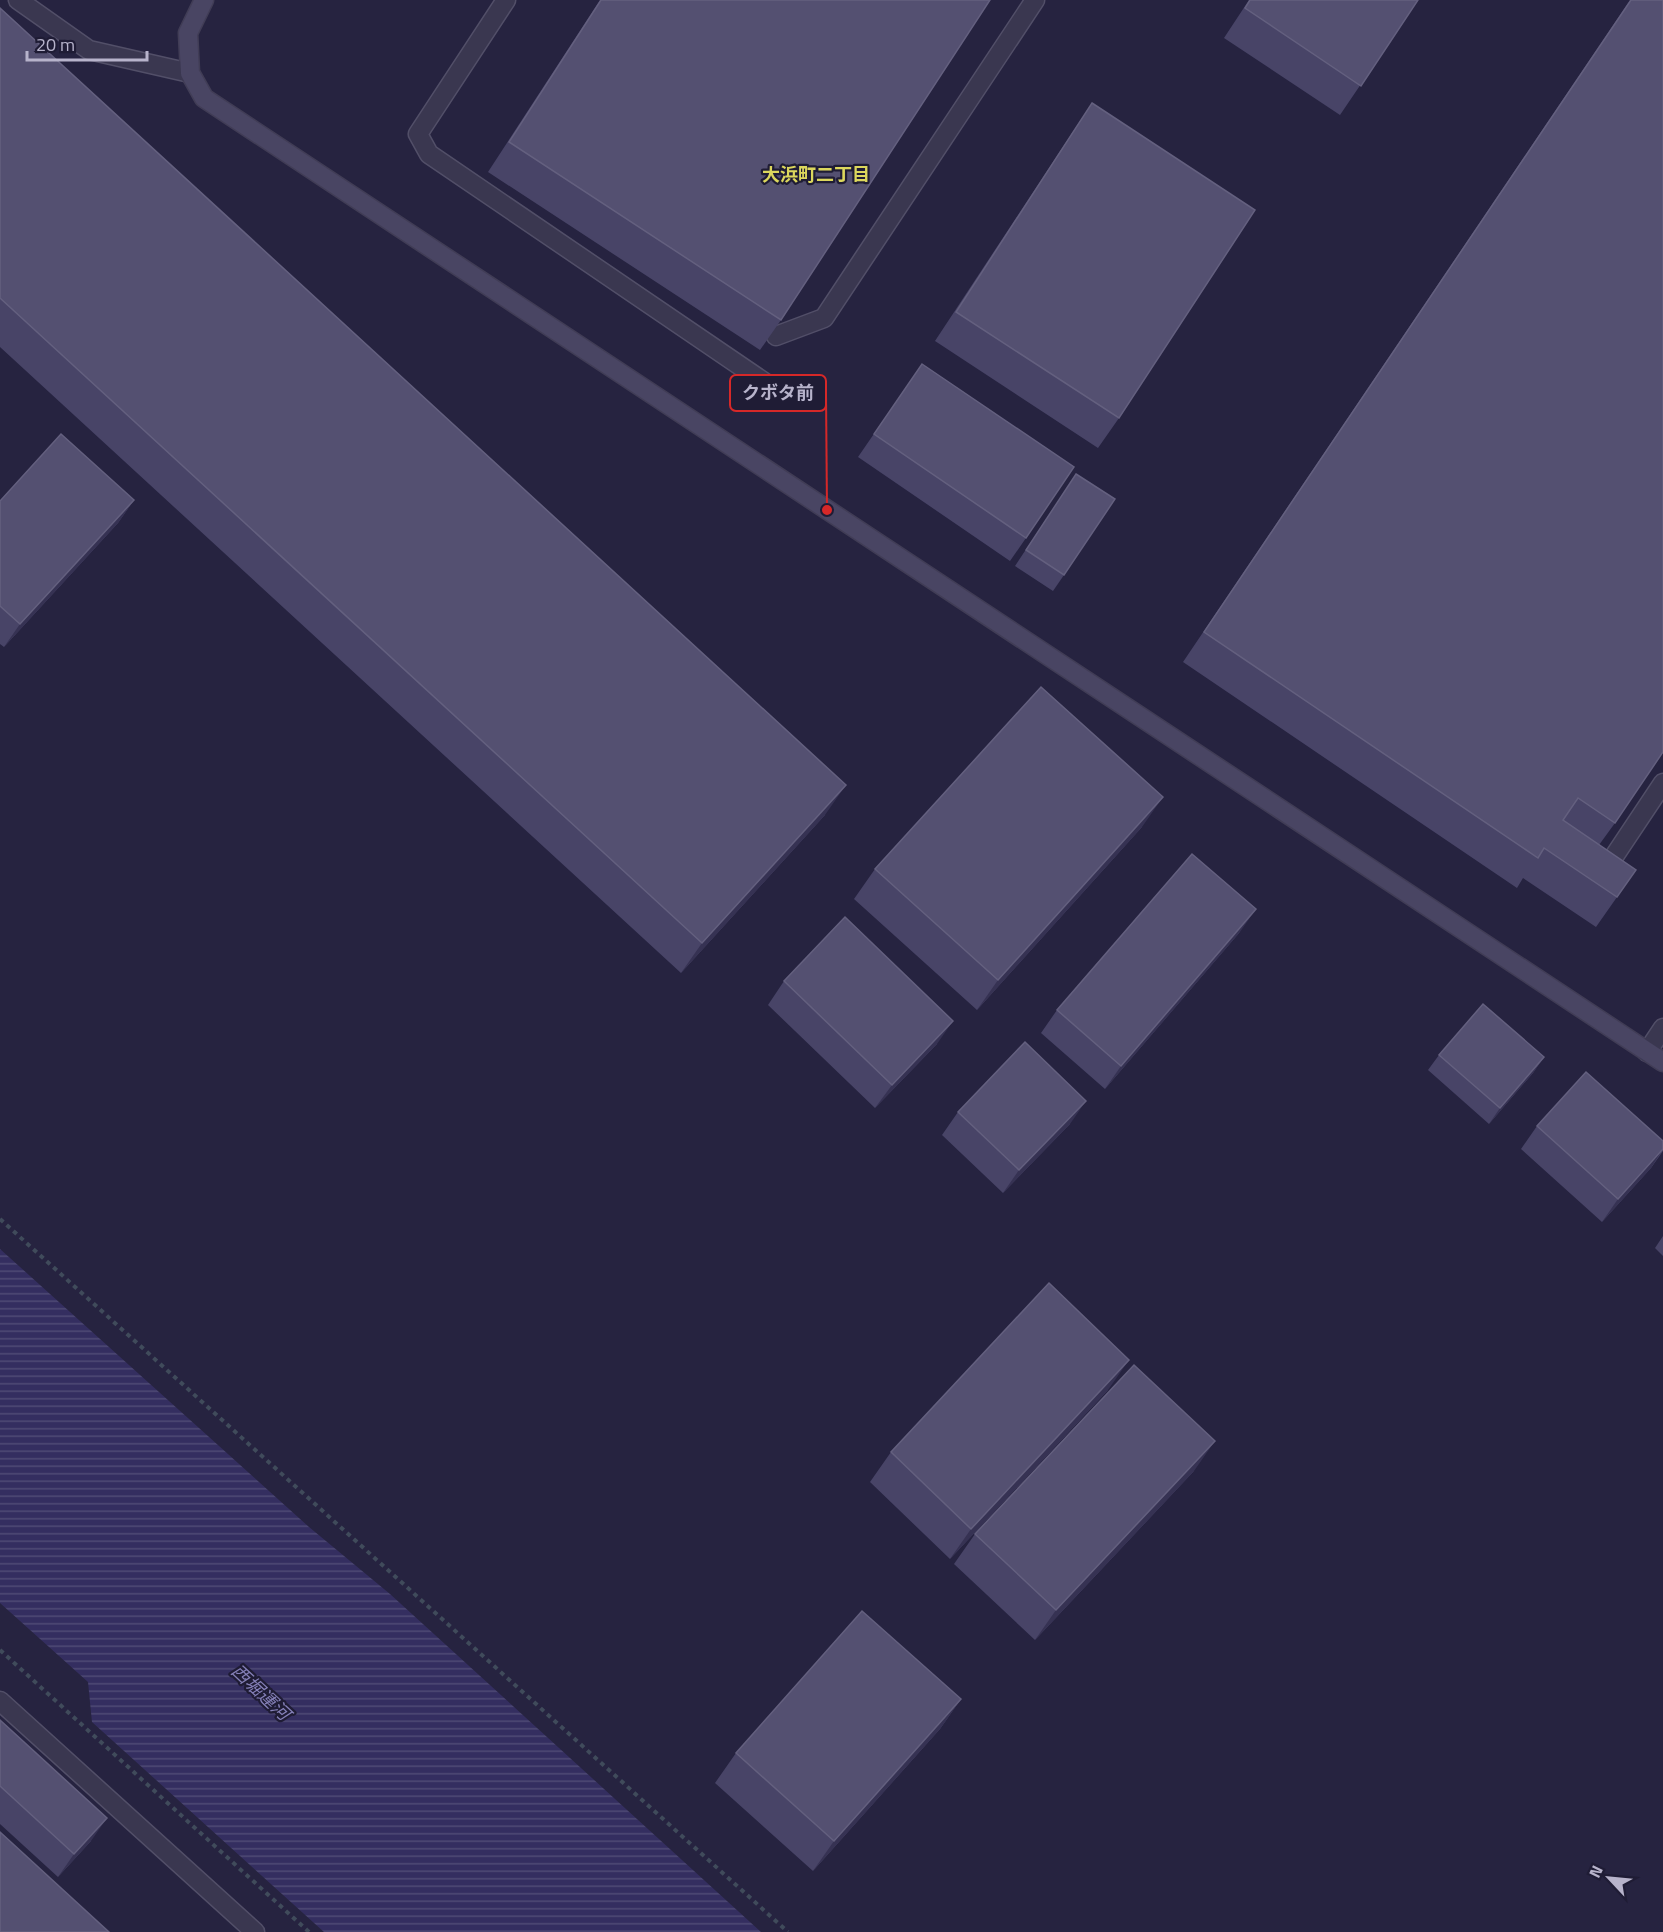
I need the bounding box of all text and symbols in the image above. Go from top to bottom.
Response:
scale bar [27,24,147,62]
text: 20 m [36,31,75,58]
district label: 大浜町二丁目 [762,161,870,188]
callout: クボタ前 [730,375,826,411]
text: クボタ前 [742,379,814,406]
water label: 西堀運河 [225,1658,299,1728]
north arrow [1579,1848,1639,1908]
text: N [1582,1861,1609,1882]

